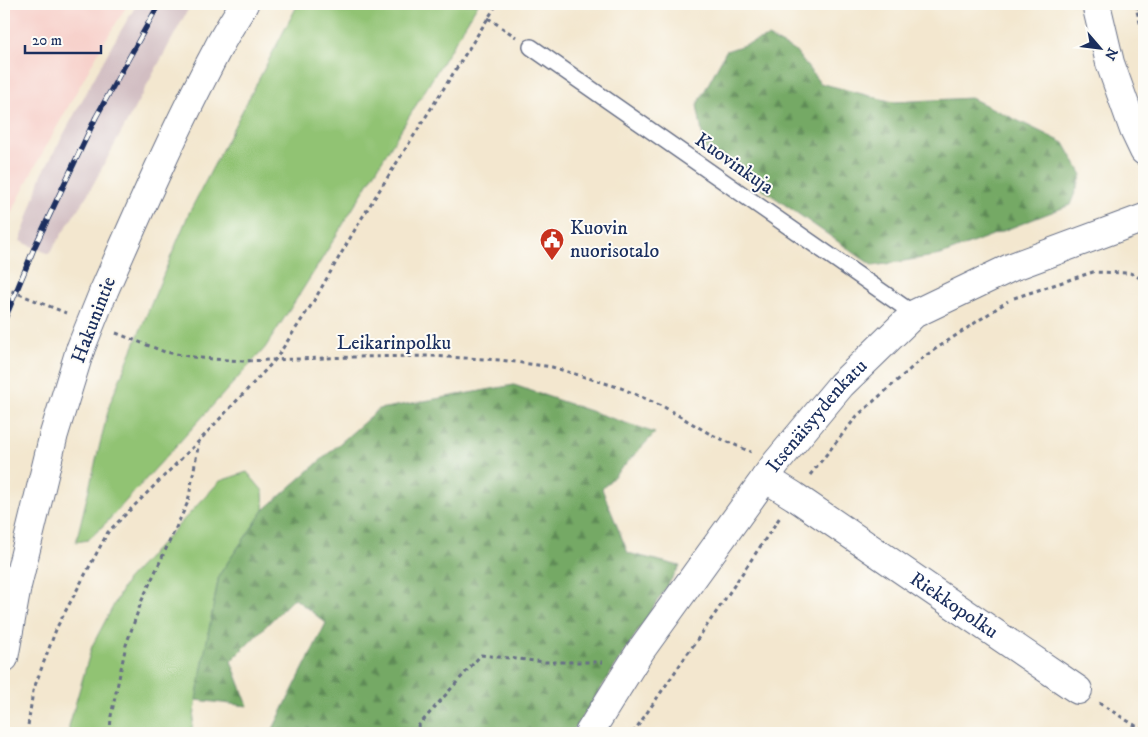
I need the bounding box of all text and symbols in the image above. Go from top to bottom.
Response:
scale bar [25,22,101,54]
north arrow [1076,22,1126,72]
text: 20 m [32,31,62,50]
text: N [1100,44,1121,63]
street label: Kuovinkuja [690,128,779,200]
place label: Kuovin nuorisotalo [570,216,659,264]
public building icon: Kuovin nuorisotalo [539,227,565,261]
street label: Hakunintie [66,273,122,367]
street label: Leikarinpolku [337,331,451,356]
street label: Itsenäisyydenkatu [761,354,873,477]
street label: Riekkopolku [905,566,1003,644]

